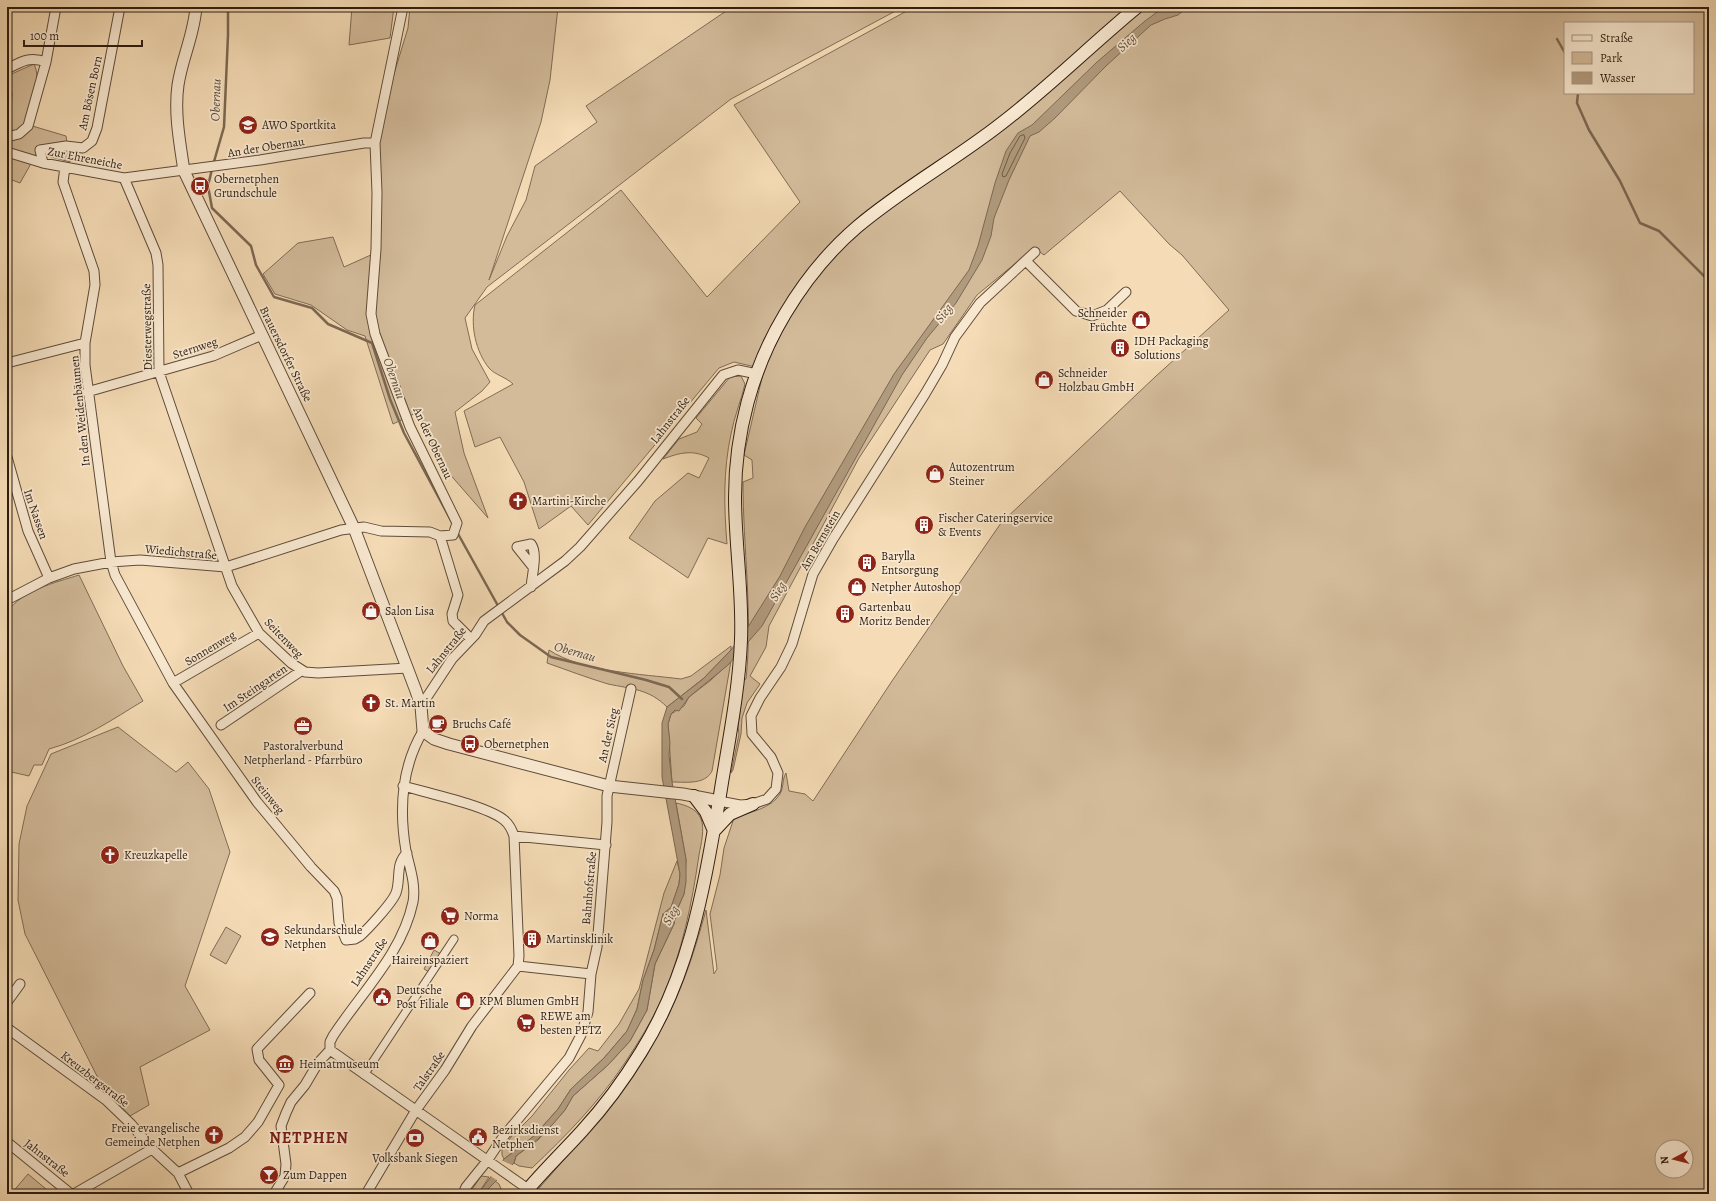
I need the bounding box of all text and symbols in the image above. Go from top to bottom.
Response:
scale bar [24,22,142,48]
legend [1564,22,1694,94]
text: 100 m [30,28,59,44]
water label: Sieg [1113,29,1140,55]
text: Straße [1600,30,1633,46]
text: Park [1600,50,1623,66]
street label: Am Bösen Born [74,54,106,133]
text: Wasser [1599,70,1636,86]
water label: Obernau [206,78,225,122]
school or university icon: AWO Sportkita [237,114,259,136]
place label: AWO Sportkita [261,117,337,133]
street label: An der Obernau [225,133,306,161]
street label: Zur Ehreneiche [46,143,124,173]
place label: Obernetphen Grundschule [214,171,279,201]
bus stop icon: Obernetphen Grundschule [189,175,211,197]
street label: Diesterwegstraße [138,283,156,371]
water label: Sieg [931,300,956,326]
street label: Brauersdorfer Straße [256,304,316,404]
place label: Schneider Früchte [1078,305,1127,335]
shop icon: Schneider Früchte [1130,309,1152,331]
street label: Sternweg [171,333,219,363]
place label: IDH Packaging Solutions [1134,333,1209,363]
building icon: IDH Packaging Solutions [1109,337,1131,359]
street label: In den Weidenbäumen [66,354,94,467]
water label: Obernau [380,355,409,401]
place label: Schneider Holzbau GmbH [1058,365,1134,395]
shop icon: Schneider Holzbau GmbH [1033,369,1055,391]
street label: Lahnstraße [646,393,694,447]
street label: An der Obernau [409,404,457,482]
place label: Autozentrum Steiner [948,459,1015,489]
shop icon: Autozentrum Steiner [924,463,946,485]
street label: Im Nassen [20,487,52,542]
church icon: Martini-Kirche [507,490,529,512]
place label: Martini-Kirche [532,493,606,509]
street label: Am Bernstein [796,507,844,574]
place label: Fischer Cateringservice & Events [938,510,1053,540]
building icon: Fischer Cateringservice & Events [913,514,935,536]
street label: Wiedichstraße [143,541,218,563]
place label: Barylla Entsorgung [881,548,939,578]
building icon: Barylla Entsorgung [856,552,878,574]
shop icon: Netpher Autoshop [846,576,868,598]
water label: Sieg [765,578,790,604]
place label: Netpher Autoshop [871,579,961,595]
place label: Gartenbau Moritz Bender [859,599,931,629]
shop icon: Salon Lisa [360,600,382,622]
place label: Salon Lisa [385,603,435,619]
building icon: Gartenbau Moritz Bender [834,603,856,625]
street label: Seitenweg [261,614,307,662]
street label: Lahnstraße [422,623,470,677]
street label: Sonnenweg [182,627,238,669]
water label: Obernau [552,637,598,666]
street label: Im Steingarten [220,660,291,715]
church icon: St. Martin [360,692,382,714]
place label: St. Martin [385,695,436,711]
street label: An der Sieg [594,706,622,765]
cafe icon: Bruchs Café [427,713,449,735]
office icon: Pastoralverbund Netpherland - Pfarrbüro [292,715,314,737]
place label: Bruchs Café [452,716,511,732]
bus stop icon: Obernetphen [459,733,481,755]
place label: Obernetphen [484,736,549,752]
place label: Pastoralverbund Netpherland - Pfarrbüro [243,738,363,768]
street label: Steinweg [248,772,288,818]
church icon: Kreuzkapelle [99,844,121,866]
place label: Kreuzkapelle [124,847,188,863]
street label: Bahnhofstraße [578,851,600,925]
water label: Sieg [658,902,683,928]
supermarket icon: Norma [439,905,461,927]
place label: Norma [464,908,499,924]
place label: Sekundarschule Netphen [284,922,362,952]
school or university icon: Sekundarschule Netphen [259,926,281,948]
building icon: Martinsklinik [521,928,543,950]
shop icon: Haireinspaziert [419,930,441,952]
place label: Martinsklinik [546,931,613,947]
street label: Lahnstraße [347,934,391,990]
place label: Haireinspaziert [391,952,469,968]
place label: Deutsche Post Filiale [396,982,449,1012]
public building icon: Deutsche Post Filiale [371,986,393,1008]
shop icon: KPM Blumen GmbH [454,990,476,1012]
place label: KPM Blumen GmbH [479,993,579,1009]
place label: REWE am besten PETZ [540,1008,602,1038]
supermarket icon: REWE am besten PETZ [515,1012,537,1034]
street label: Kreuzbergstraße [57,1047,133,1111]
street label: Talstraße [409,1048,449,1094]
museum icon: Heimatmuseum [274,1053,296,1075]
place label: Heimatmuseum [299,1056,379,1072]
place label: Freie evangelische Gemeinde Netphen [105,1120,200,1150]
place label: Bezirksdienst Netphen [492,1122,559,1152]
church icon: Freie evangelische Gemeinde Netphen [203,1124,225,1146]
public building icon: Bezirksdienst Netphen [467,1126,489,1148]
district label: NETPHEN [269,1127,349,1149]
bank icon: Volksbank Siegen [404,1127,426,1149]
street label: Jahnstraße [21,1135,73,1181]
north arrow [1654,1139,1694,1179]
place label: Volksbank Siegen [371,1150,458,1166]
text: N [1657,1155,1673,1165]
bar icon: Zum Dappen [258,1164,280,1186]
place label: Zum Dappen [283,1167,348,1183]

